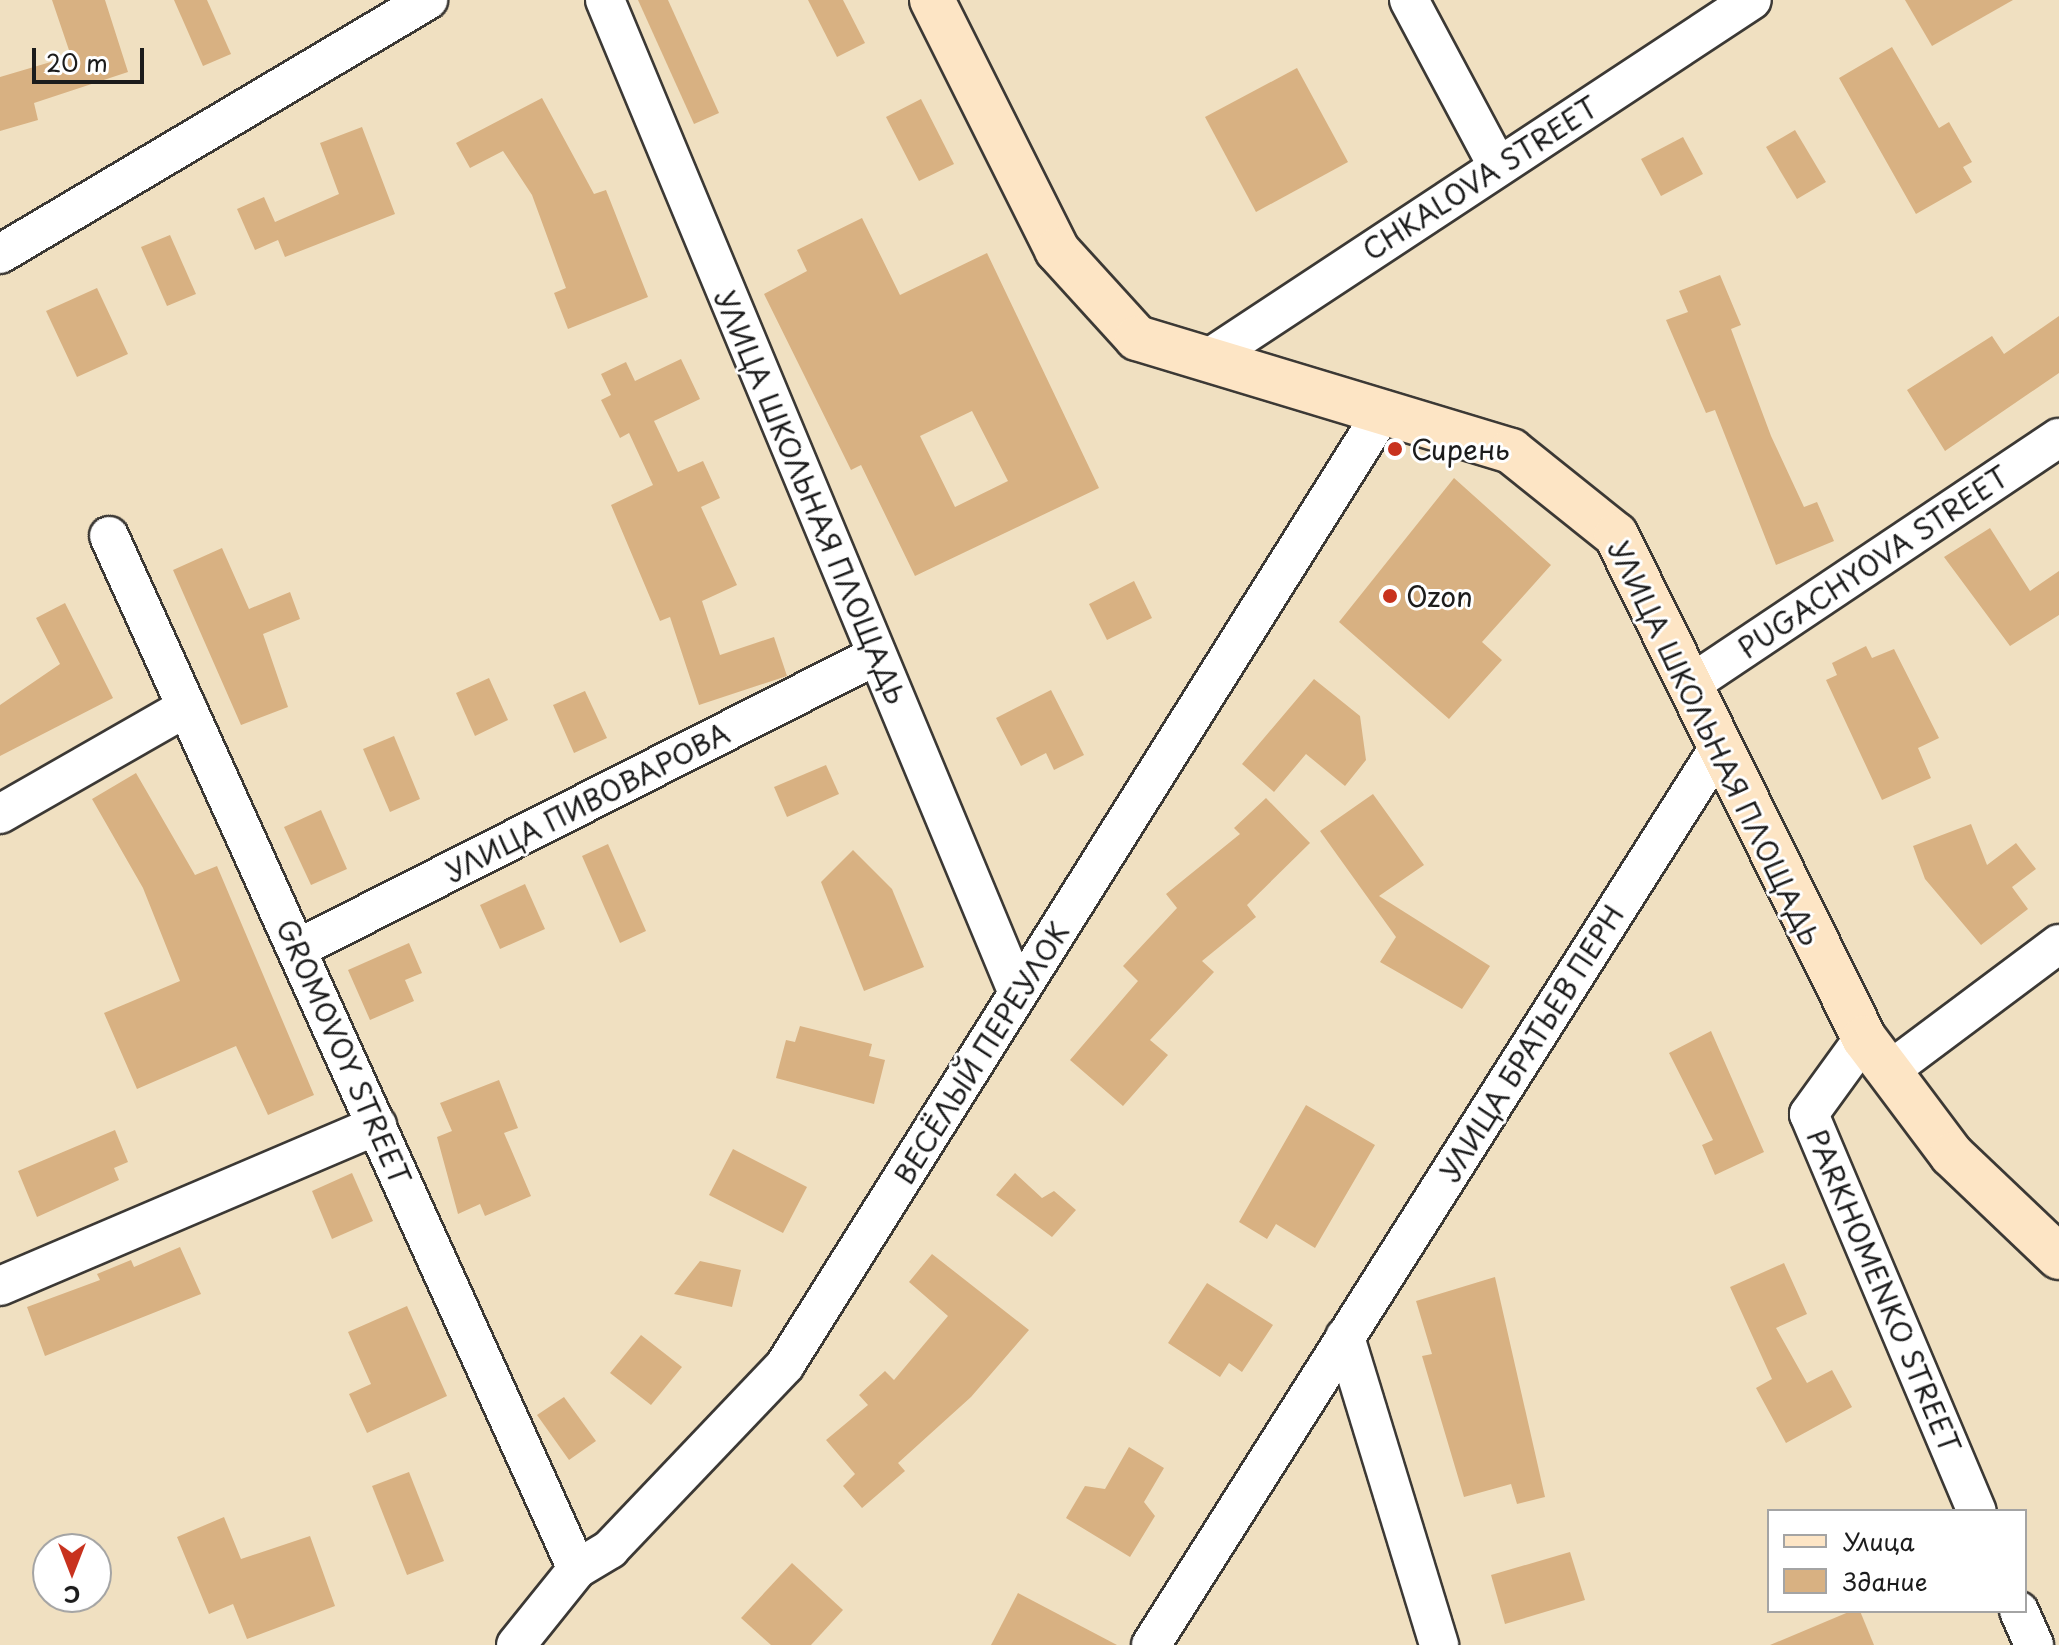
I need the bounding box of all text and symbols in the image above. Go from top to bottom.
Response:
scale bar [36,32,148,82]
text: 20 m [46,44,108,80]
street label: CHKALOVA STREET [1355,89,1605,267]
street label: УЛИЦА ШКОЛЬНАЯ ПЛОЩАДЬ [708,284,914,710]
place label: Сирень [1411,432,1510,466]
marker: Сирень [1386,440,1404,458]
street label: PUGACHYOVA STREET [1730,458,2016,666]
street label: УЛИЦА ШКОЛЬНАЯ ПЛОЩАДЬ [1602,535,1828,951]
place label: Ozon [1406,579,1473,613]
marker: Ozon [1381,587,1399,605]
street label: УЛИЦА ПИВОВАРОВА [438,715,736,889]
street label: УЛИЦА БРАТЬЕВ ПЕРН [1431,898,1631,1188]
street label: GROMOVOY STREET [270,914,418,1190]
street label: ВЕСЁЛЫЙ ПЕРЕУЛОК [887,916,1075,1190]
street label: PARKHOMENKO STREET [1801,1125,1967,1457]
legend [1767,1509,2027,1613]
text: Улица [1843,1523,1915,1559]
north arrow [32,1533,112,1613]
text: Здание [1843,1563,1928,1599]
text: С [64,1579,80,1612]

